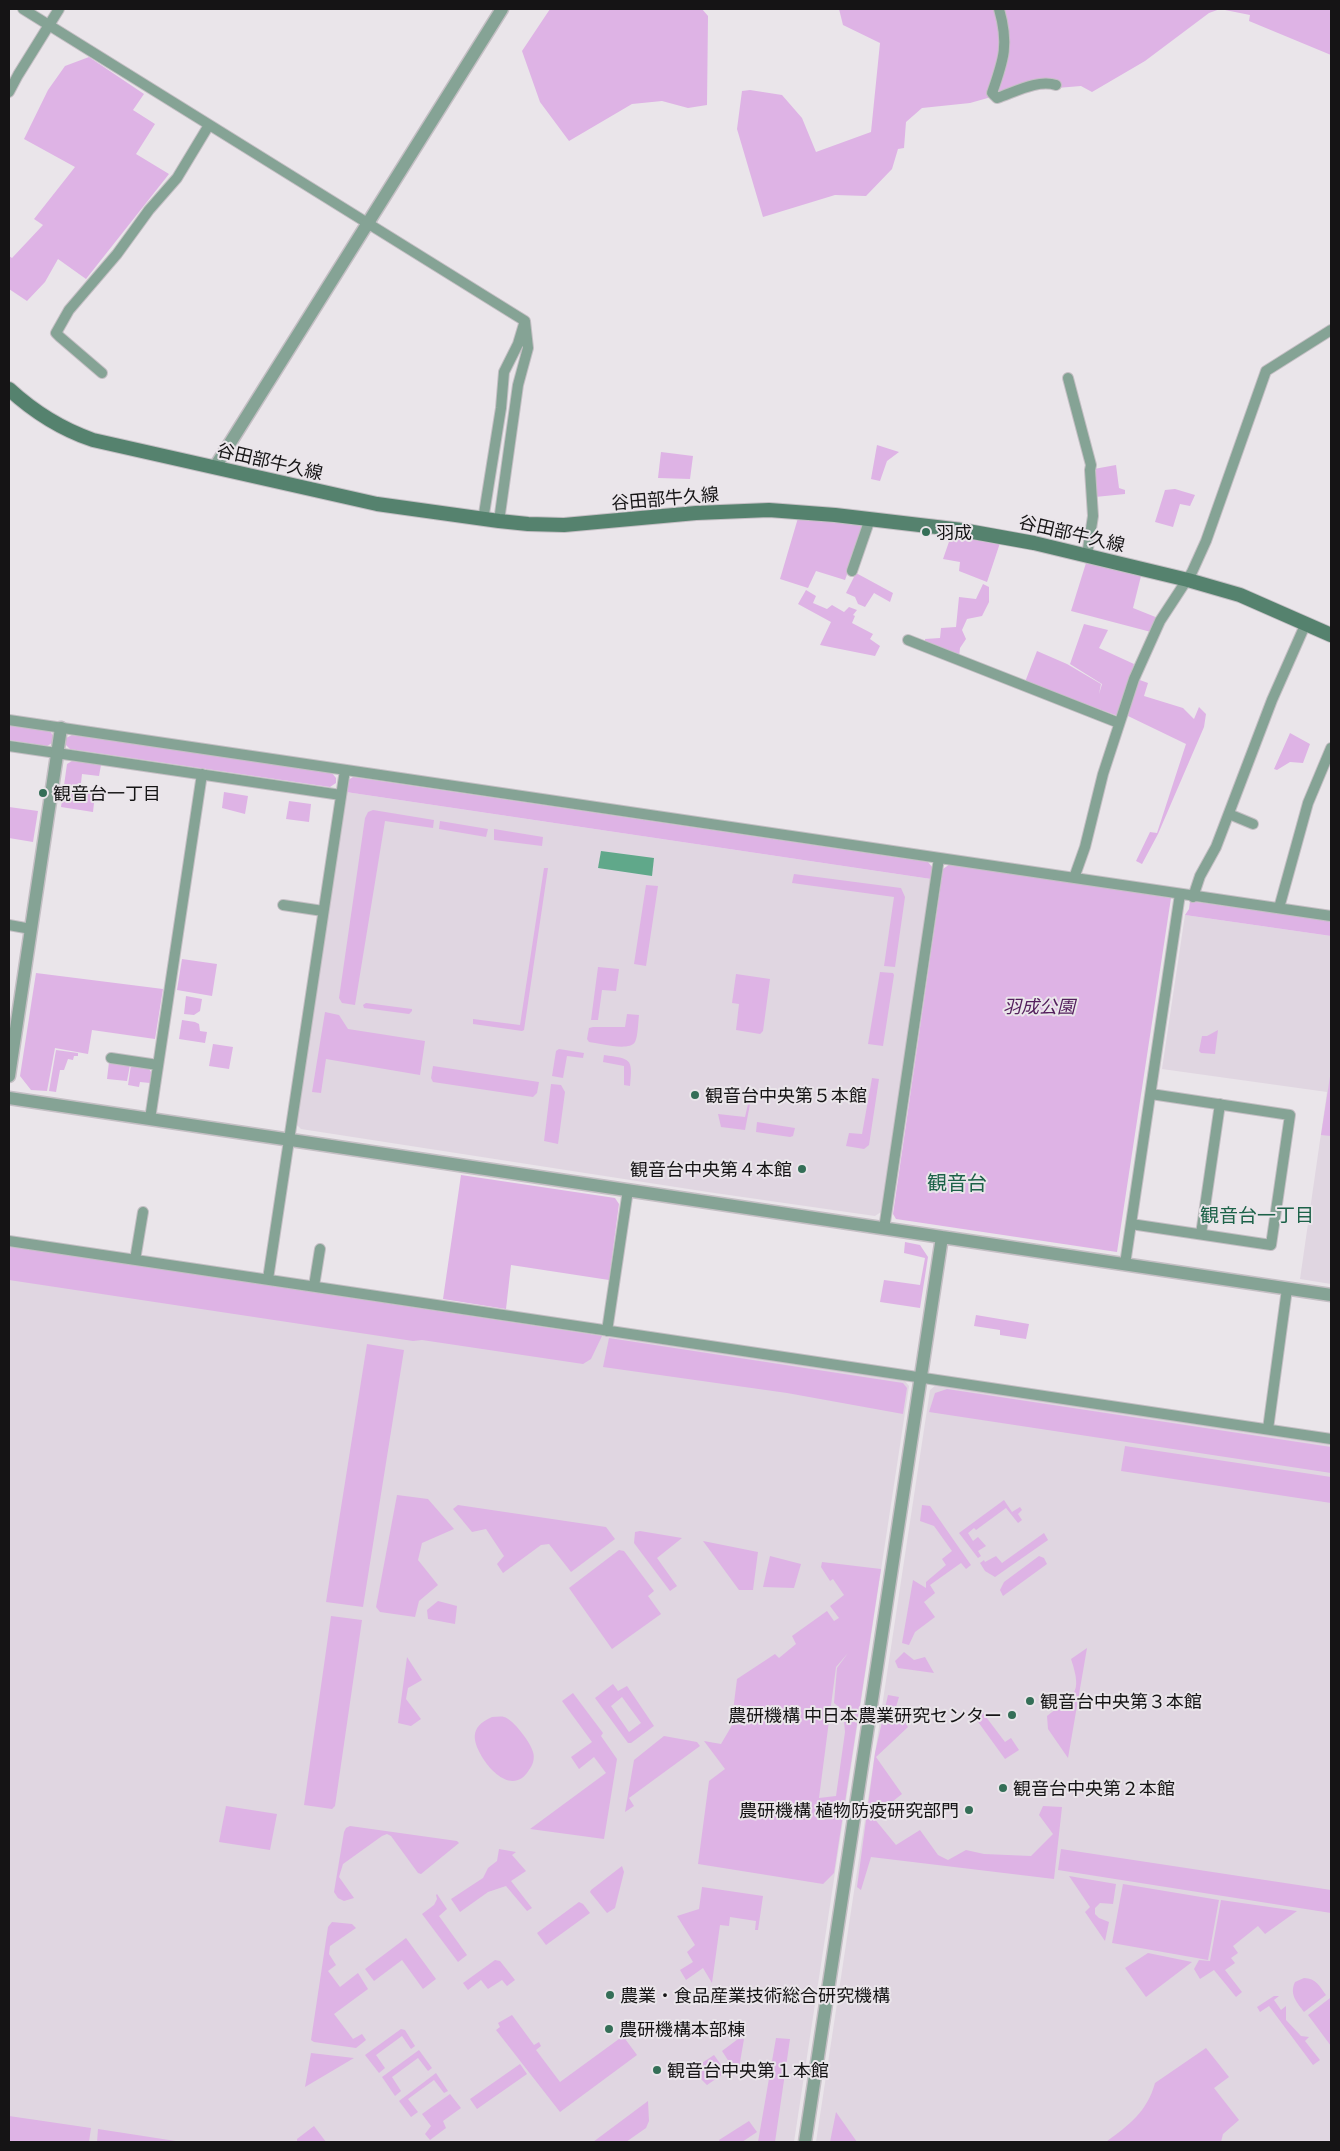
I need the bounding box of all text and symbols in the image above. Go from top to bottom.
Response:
street label: 谷田部牛久線 [215,438,325,484]
street label: 谷田部牛久線 [610,483,720,513]
street label: 谷田部牛久線 [1017,510,1127,556]
place label: 羽成 [936,521,972,543]
marker: 羽成 [920,526,932,538]
place label: 観音台一丁目 [53,782,161,804]
marker: 観音台一丁目 [37,787,49,799]
park label: 羽成公園 [1003,995,1075,1017]
place label: 観音台中央第５本館 [705,1084,867,1106]
marker: 観音台中央第５本館 [689,1089,701,1101]
place label: 観音台中央第４本館 [630,1158,792,1180]
marker: 観音台中央第４本館 [796,1163,808,1175]
district label: 観音台 [927,1170,987,1194]
district label: 観音台一丁目 [1200,1204,1314,1226]
place label: 観音台中央第３本館 [1040,1690,1202,1712]
marker: 観音台中央第３本館 [1024,1695,1036,1707]
place label: 農研機構 中日本農業研究センター [728,1704,1002,1726]
marker: 農研機構 中日本農業研究センター [1006,1709,1018,1721]
place label: 観音台中央第２本館 [1013,1777,1175,1799]
marker: 観音台中央第２本館 [997,1782,1009,1794]
place label: 農研機構 植物防疫研究部門 [739,1799,959,1821]
marker: 農研機構 植物防疫研究部門 [963,1804,975,1816]
place label: 農業・食品産業技術総合研究機構 [620,1984,890,2006]
marker: 農業・食品産業技術総合研究機構 [604,1989,616,2001]
place label: 農研機構本部棟 [619,2018,745,2040]
marker: 農研機構本部棟 [603,2023,615,2035]
place label: 観音台中央第１本館 [667,2059,829,2081]
marker: 観音台中央第１本館 [651,2064,663,2076]

